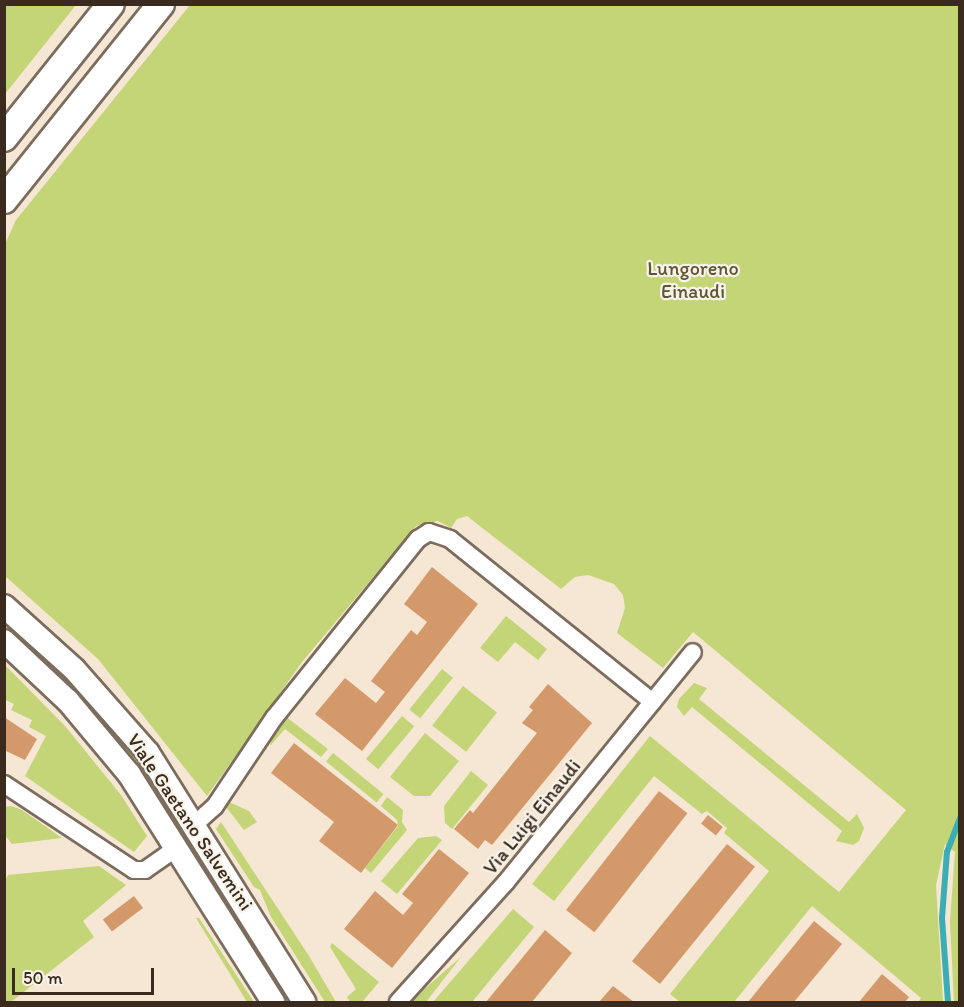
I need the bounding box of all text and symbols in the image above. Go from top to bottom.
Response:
park label: Lungoreno Einaudi [647,256,739,303]
street label: Viale Gaetano Salvemini [122,729,258,915]
street label: Via Luigi Einaudi [478,754,586,880]
scale bar [15,956,158,994]
text: 50 m [23,967,63,989]

